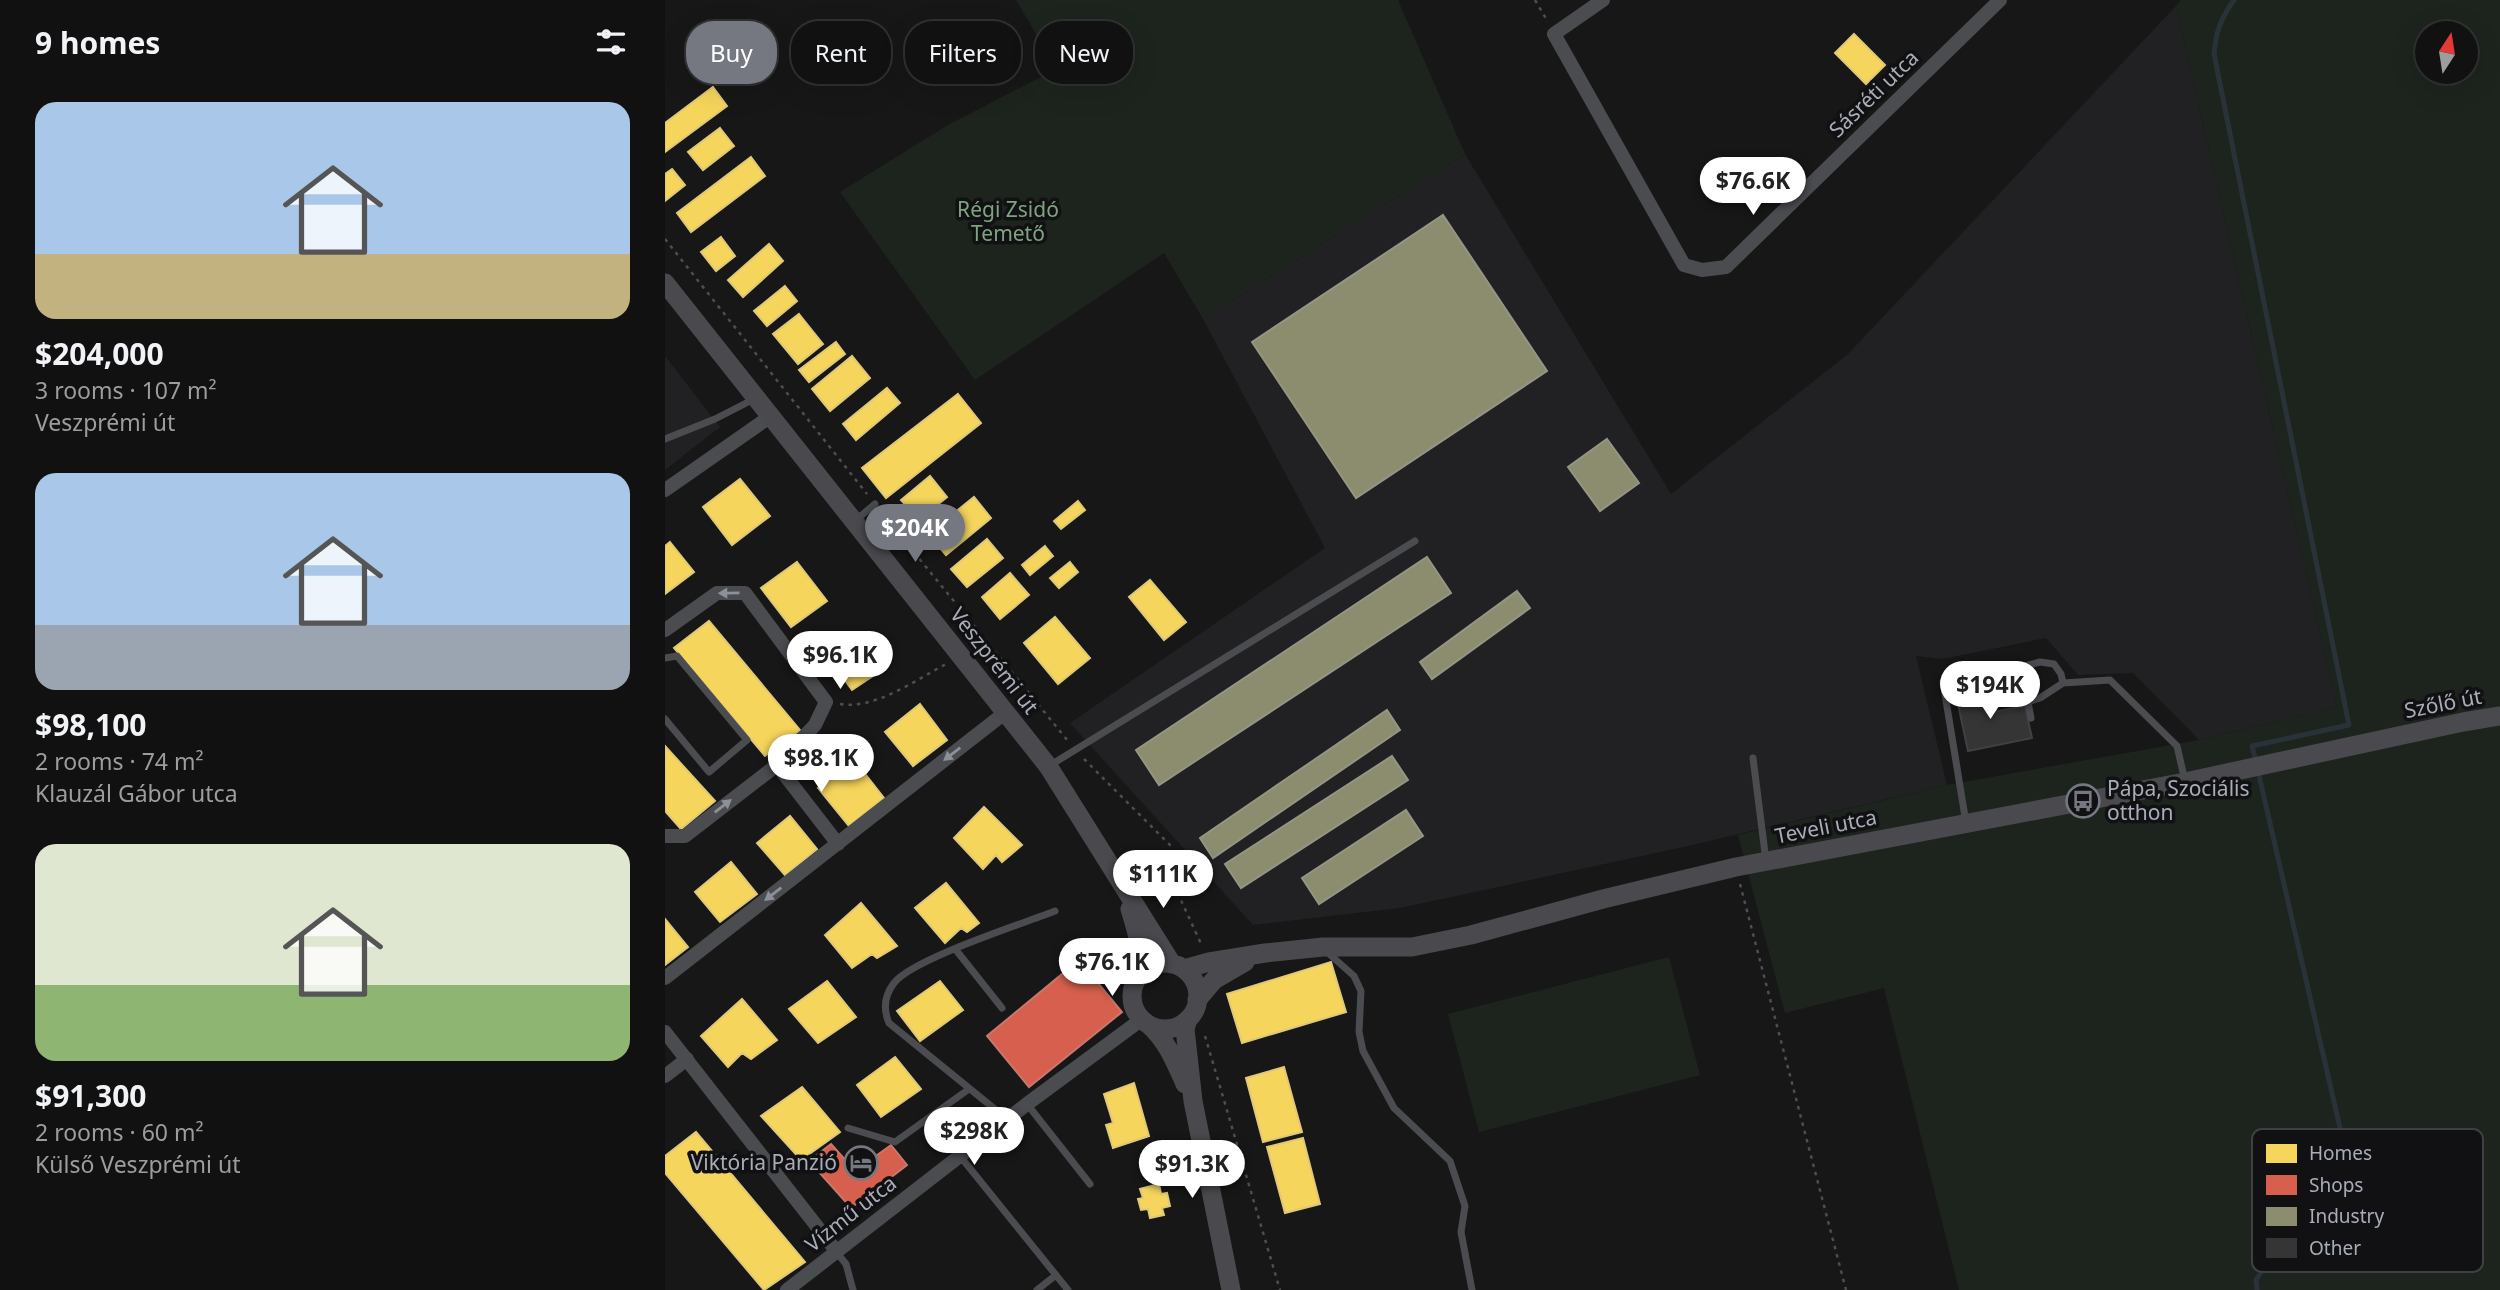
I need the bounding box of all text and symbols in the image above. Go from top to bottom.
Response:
chip: Buy [686,21,777,84]
chip: Rent [791,21,891,84]
chip: Filters [905,21,1021,84]
chip: New [1035,21,1133,84]
north arrow [2415,21,2478,84]
map controls [2415,21,2478,84]
text: 9 homes [35,22,160,63]
icon: filters [592,23,630,61]
street label: Sásréti utca [1822,43,1924,143]
icon: home [270,147,396,273]
pin: $76.6K [1696,158,1810,217]
text: $76.6K [1716,164,1790,196]
park label: Régi Zsidó Temető [957,195,1059,247]
text: $204,000 [35,333,164,374]
text: 3 rooms · 107 m² [35,374,217,406]
text: Veszprémi út [35,406,175,438]
pin: $204K [866,504,964,564]
text: $204K [881,511,949,543]
icon: home [270,518,396,644]
one-way arrow [718,587,740,599]
street label: Veszprémi út [944,601,1045,720]
pin: $96.1K [783,632,897,691]
text: $96.1K [803,638,877,670]
pin: $194K [1941,662,2039,721]
text: $194K [1956,668,2024,700]
street label: Szőlő út [2402,682,2484,724]
text: $98,100 [35,704,147,745]
pin: $98.1K [764,734,878,794]
text: $98.1K [784,741,858,773]
text: 2 rooms · 74 m² [35,745,204,777]
one-way arrow [943,747,961,761]
place label: Pápa, Szociális otthon [2107,774,2250,826]
text: Klauzál Gábor utca [35,777,238,809]
bus stop icon: Pápa, Szociális otthon [2064,782,2102,820]
one-way arrow [714,799,732,814]
street label: Teveli utca [1773,802,1879,850]
pin: $111K [1114,850,1212,910]
text: $111K [1129,857,1197,889]
one-way arrow [764,887,782,901]
icon: home [270,889,396,1015]
pin: $76.1K [1055,939,1169,998]
text: $76.1K [1075,945,1149,977]
text: $91,300 [35,1075,147,1116]
pin: $298K [925,1108,1023,1167]
text: $298K [940,1114,1008,1146]
text: 2 rooms · 60 m² [35,1116,204,1148]
legend [2252,1129,2483,1272]
pin: $91.3K [1135,1140,1249,1200]
text: Homes [2309,1140,2372,1166]
hotel icon: Viktória Panzió [842,1144,880,1182]
text: $91.3K [1155,1147,1229,1179]
text: Külső Veszprémi út [35,1148,241,1180]
place label: Viktória Panzió [691,1148,837,1176]
street label: Vízmű utca [799,1169,902,1258]
text: Shops [2309,1172,2363,1198]
text: Industry [2309,1203,2384,1229]
text: Other [2309,1235,2361,1261]

